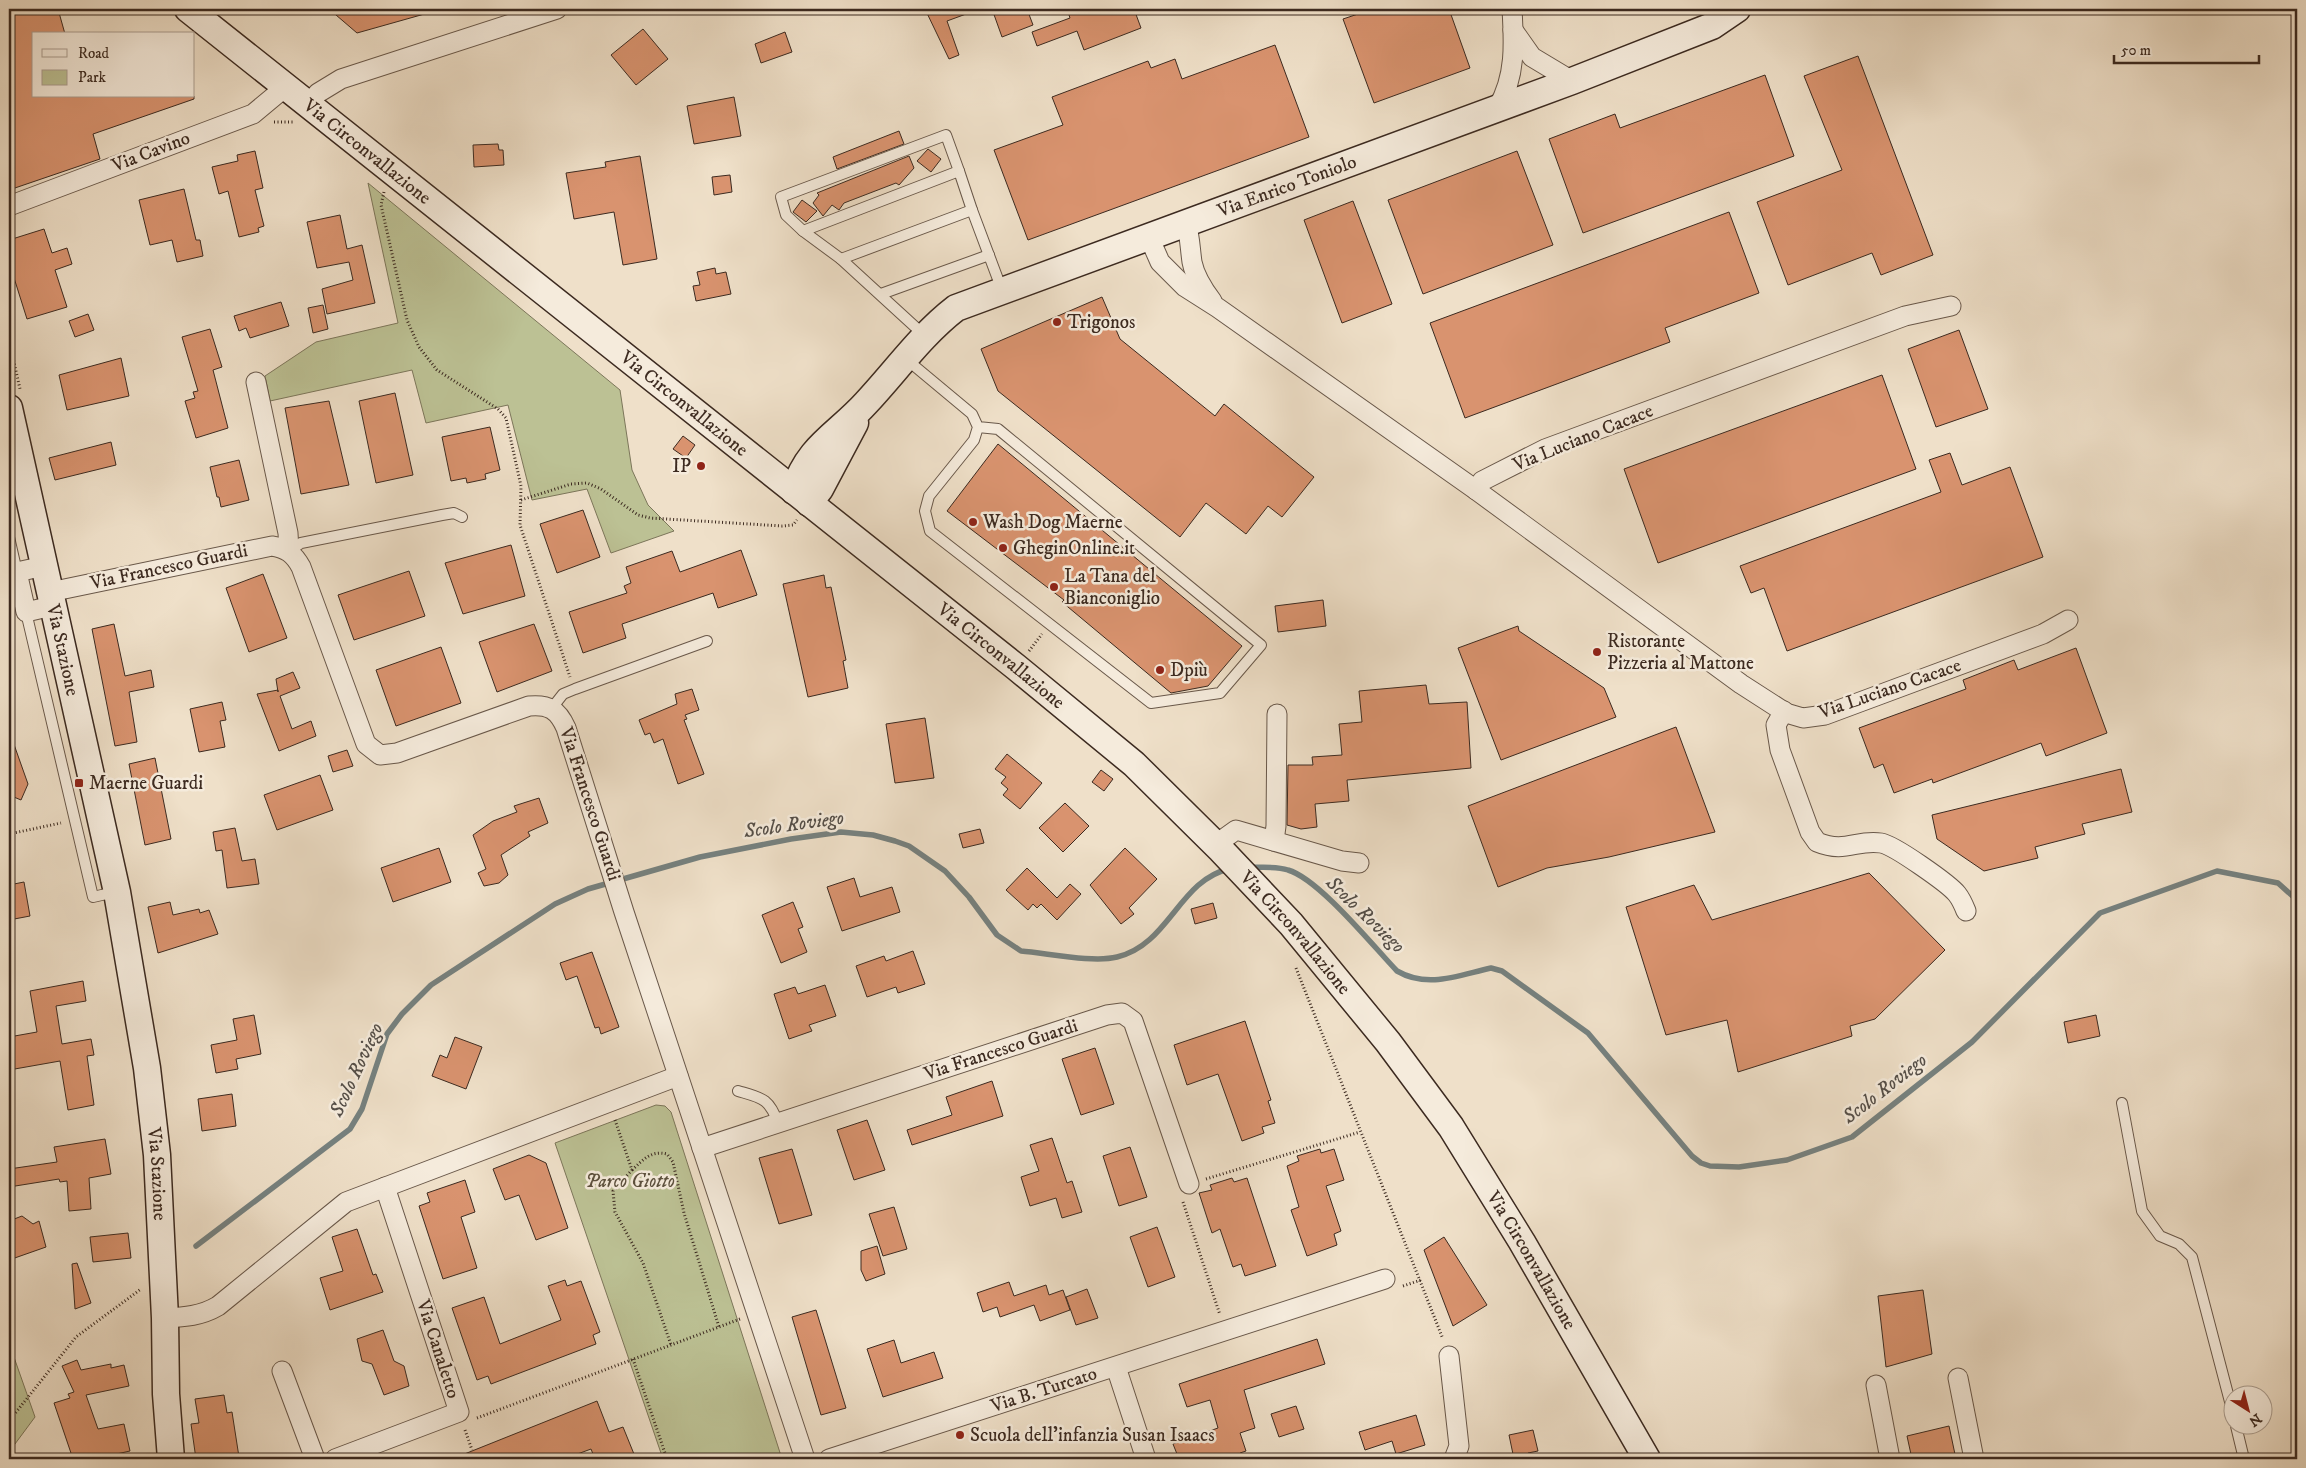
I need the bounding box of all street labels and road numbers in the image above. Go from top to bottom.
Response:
street label: Via Circonvallazione [298,93,436,209]
street label: Via Cavino [108,127,193,178]
street label: Via Enrico Toniolo [1213,150,1360,223]
street label: Via Circonvallazione [615,345,753,461]
street label: Via Luciano Cacace [1509,399,1657,477]
street label: Via Francesco Guardi [87,539,250,595]
street label: Via Circonvallazione [932,597,1070,714]
street label: Via Stazione [41,601,84,698]
street label: Via Luciano Cacace [1815,654,1964,724]
street label: Via Francesco Guardi [554,723,626,884]
street label: Via Circonvallazione [1235,865,1356,999]
street label: Via Francesco Guardi [920,1014,1081,1086]
street label: Via Stazione [142,1125,172,1221]
street label: Via Circonvallazione [1481,1186,1582,1334]
street label: Via Canaletto [411,1296,465,1401]
street label: Via B. Turcato [987,1362,1100,1418]

